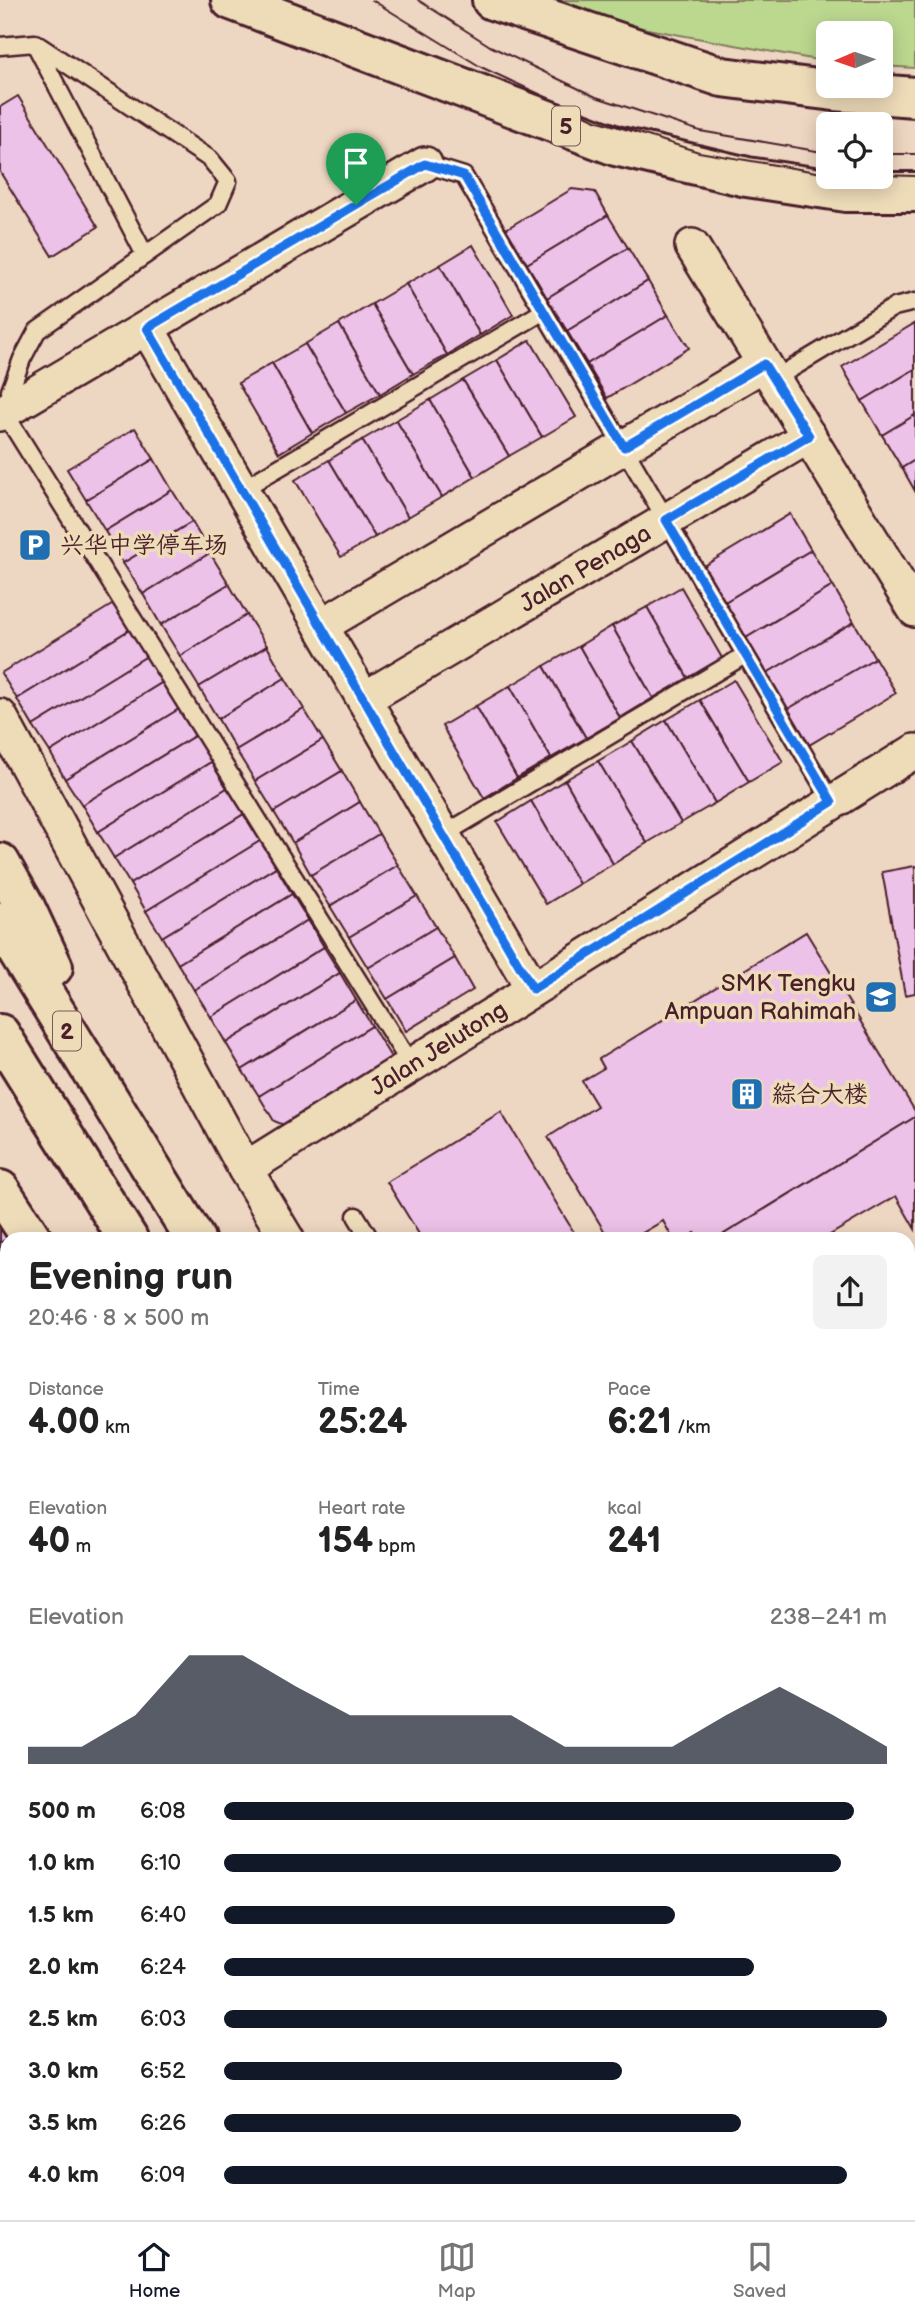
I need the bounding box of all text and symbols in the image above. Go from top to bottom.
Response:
north arrow [816,21,892,98]
map controls [816,21,893,189]
road number: 5 [552,106,580,146]
button: locate [816,112,893,189]
pin [326,133,386,205]
icon: arrive [337,144,375,182]
street label: Jalan Penaga [515,519,656,619]
parking icon: 兴华中学停车场 [16,526,54,564]
place label: 兴华中学停车场 [60,531,228,560]
place label: SMK Tengku Ampuan Rahimah [665,969,856,1026]
school or university icon: SMK Tengku Ampuan Rahimah [862,978,900,1016]
street label: Jalan Jelutong [365,995,513,1102]
road number: 2 [53,1012,81,1050]
building icon: 綜合大楼 [728,1075,766,1113]
place label: 綜合大楼 [772,1080,868,1109]
text: Evening run [28,1255,233,1300]
button: share [813,1255,887,1329]
text: 20:46 · 8 × 500 m [28,1304,209,1332]
text: Distance [28,1378,104,1401]
text: Time [318,1378,360,1401]
text: Pace [607,1378,651,1401]
text: 4.00 [28,1401,100,1444]
text: 25:24 [318,1401,407,1444]
text: 6:21 [607,1401,672,1444]
text: km [100,1416,130,1439]
text: /km [672,1416,711,1439]
text: Elevation [28,1497,107,1520]
text: Heart rate [318,1497,405,1520]
text: kcal [607,1497,641,1520]
text: 40 [28,1520,70,1563]
text: 154 [318,1520,373,1563]
text: 241 [607,1520,662,1563]
text: m [70,1535,91,1558]
text: bpm [373,1535,416,1558]
text: Elevation [28,1603,124,1631]
text: 238–241 m [770,1603,887,1631]
text: 500 m [28,1797,96,1825]
text: 6:08 [140,1797,186,1825]
text: 1.0 km [28,1849,95,1877]
text: 6:10 [140,1849,181,1877]
text: 1.5 km [28,1901,94,1929]
text: 6:40 [140,1901,186,1929]
text: 2.0 km [28,1953,99,1981]
text: 6:24 [140,1953,186,1981]
text: 2.5 km [28,2005,98,2033]
text: 6:03 [140,2005,186,2033]
text: 3.0 km [28,2057,99,2085]
text: 6:52 [140,2057,185,2085]
text: 3.5 km [28,2109,98,2137]
text: 6:26 [140,2109,186,2137]
text: 4.0 km [28,2161,99,2189]
text: 6:09 [140,2161,186,2189]
tab: Home [129,2238,180,2303]
tab: Map [438,2238,476,2303]
tab: Saved [733,2238,786,2303]

